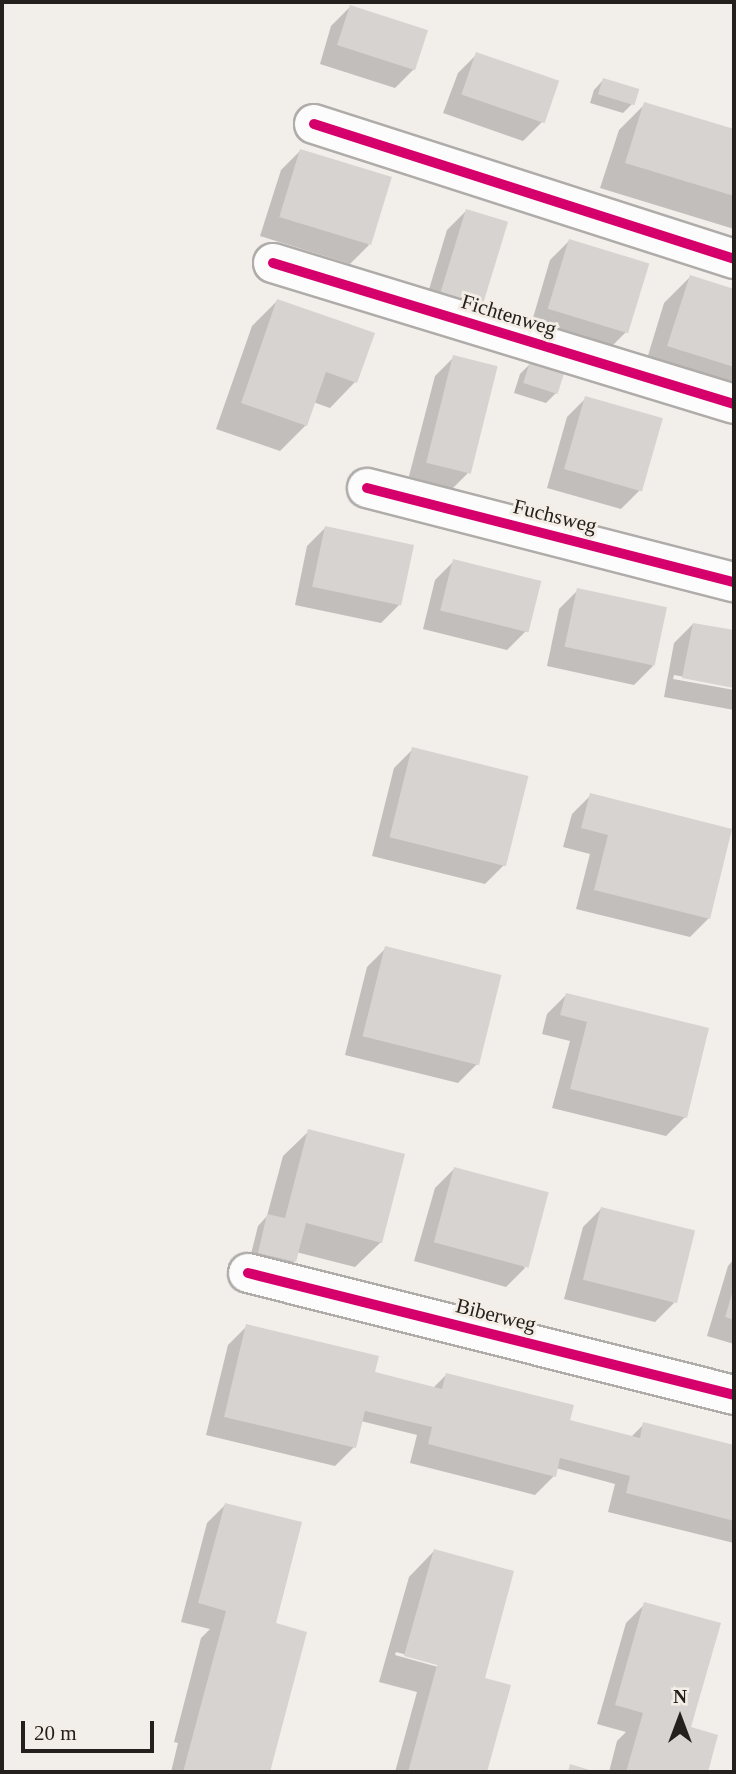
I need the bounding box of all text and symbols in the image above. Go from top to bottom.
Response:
street label: Fichtenweg [458,289,560,341]
street label: Fuchsweg [511,493,599,539]
street label: Biberweg [453,1293,539,1337]
north arrow [645,1683,715,1753]
text: N [673,1686,687,1707]
scale bar [24,1708,158,1752]
text: 20 m [34,1721,77,1745]

